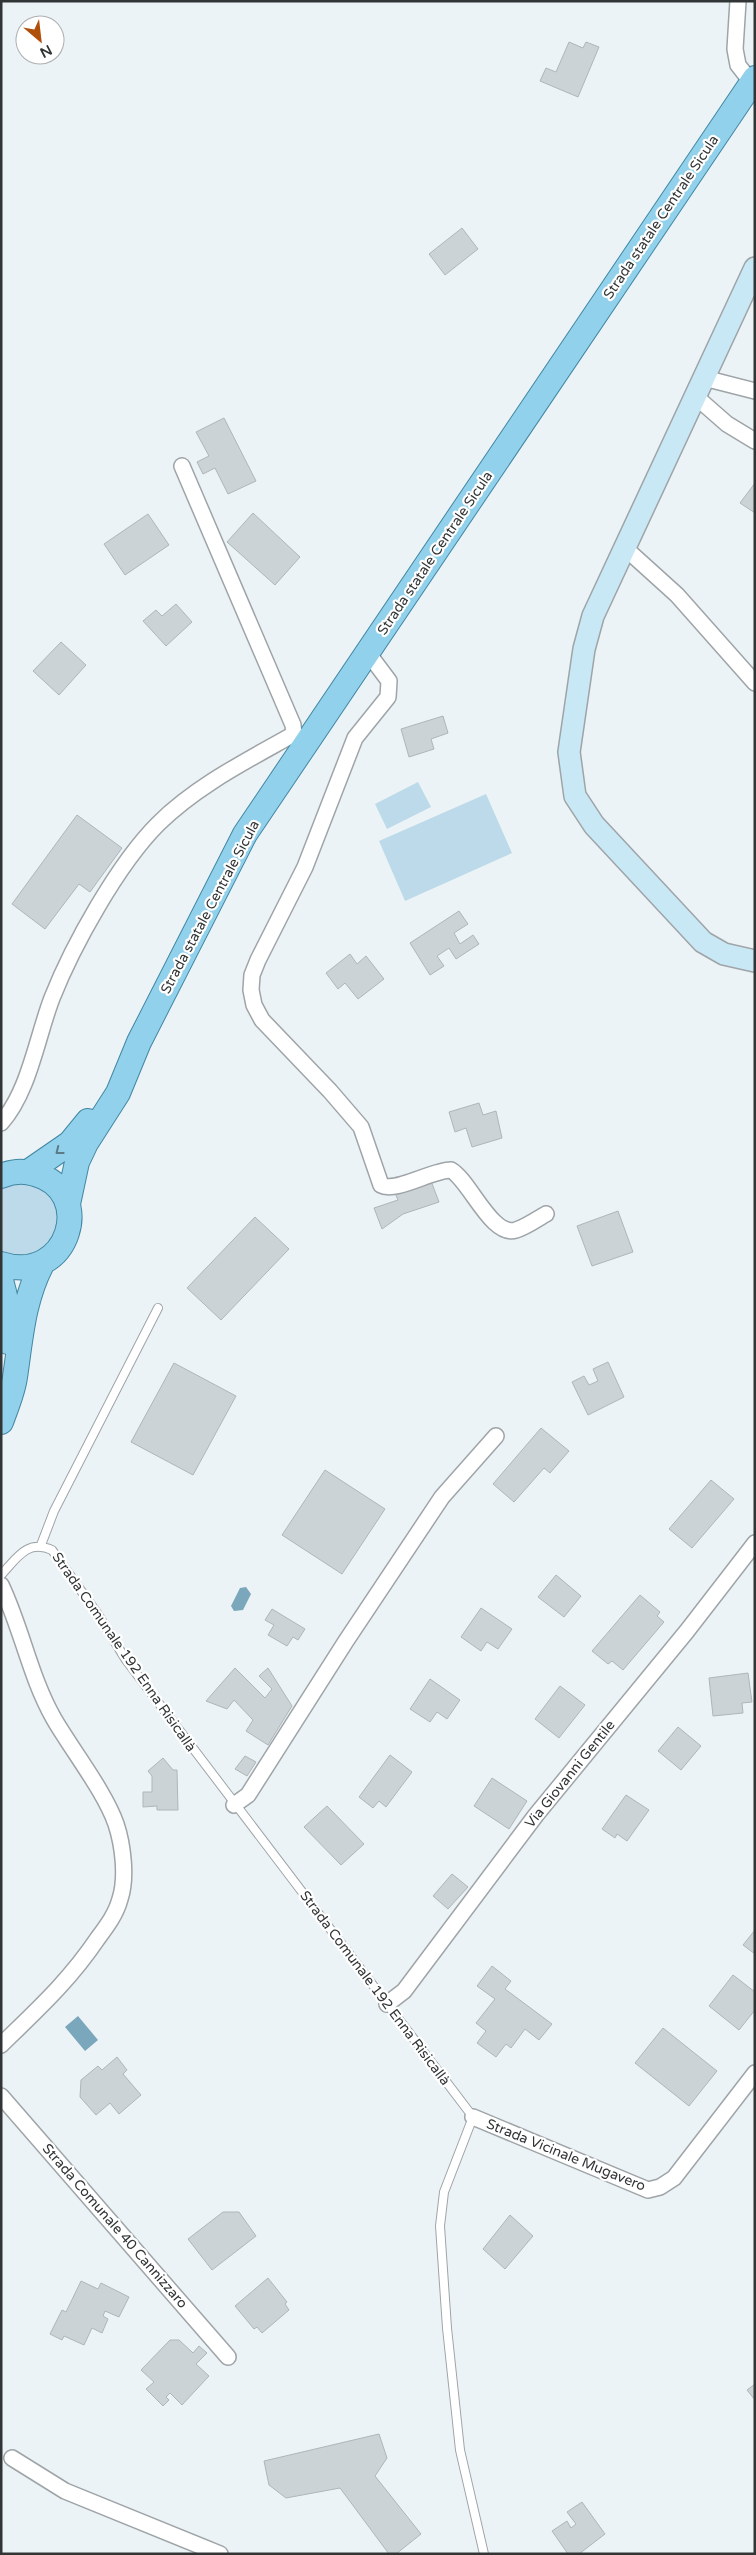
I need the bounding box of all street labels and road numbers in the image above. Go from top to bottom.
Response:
street label: Strada statale Centrale Sicula [600,132,722,302]
street label: Strada statale Centrale Sicula [374,468,496,638]
street label: Strada statale Centrale Sicula [157,817,263,997]
street label: Strada Comunale 192 Enna Risicallà [48,1549,200,1755]
street label: Via Giovanni Gentile [521,1717,619,1831]
street label: Strada Comunale 192 Enna Risicallà [296,1887,454,2089]
street label: Strada Vicinale Mugavero [484,2115,648,2195]
street label: Strada Comunale 40 Cannizzaro [39,2140,191,2312]

